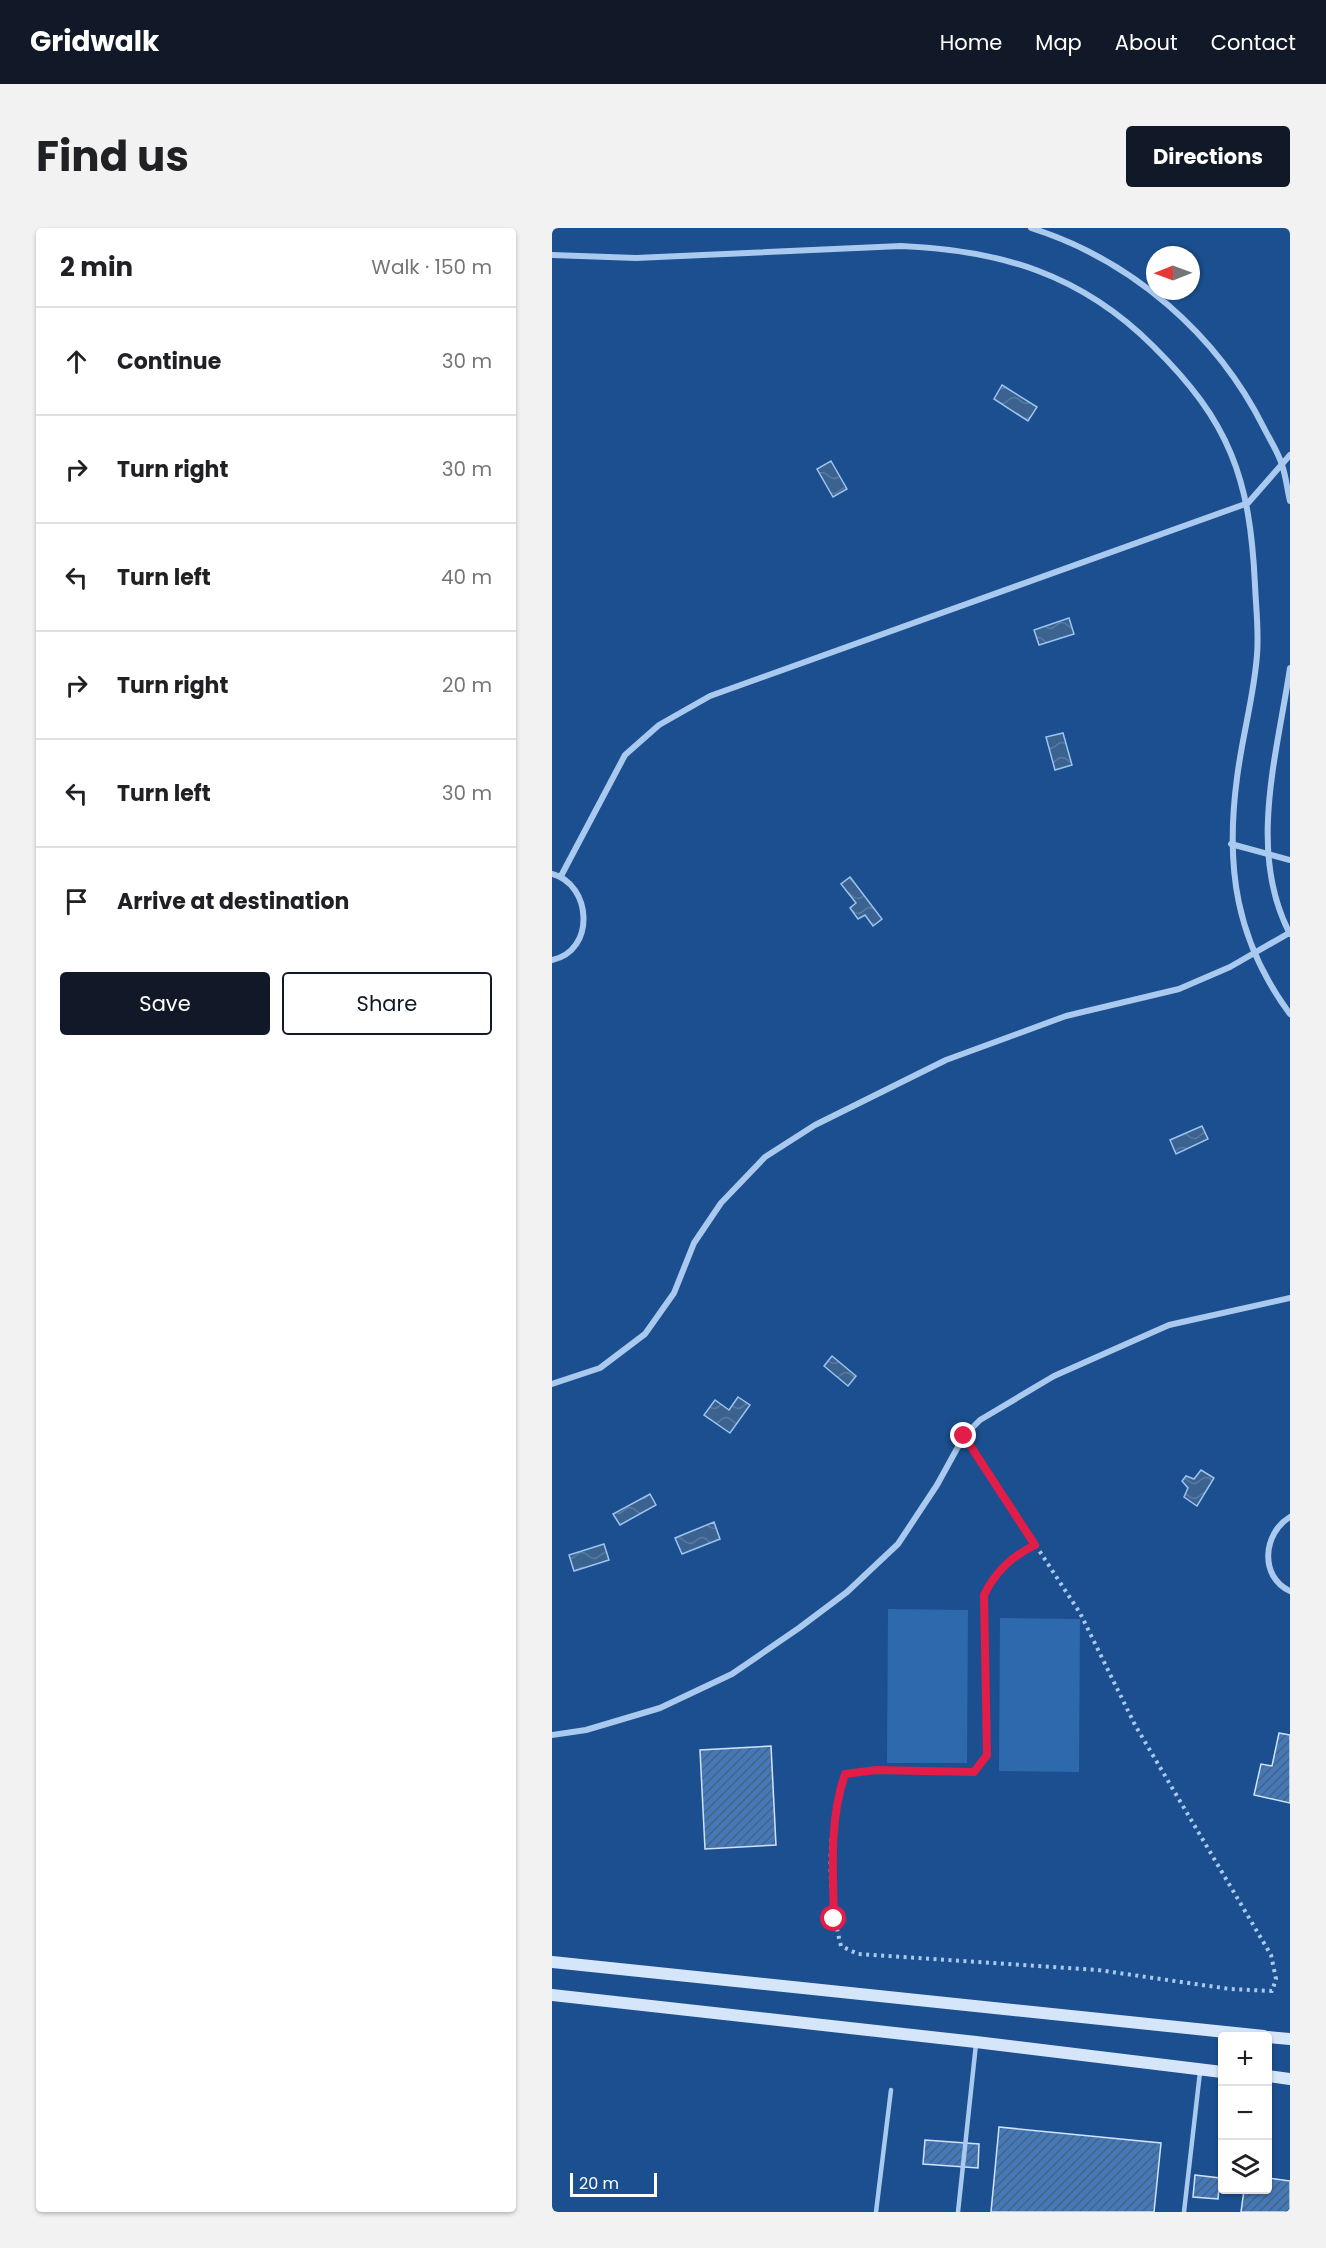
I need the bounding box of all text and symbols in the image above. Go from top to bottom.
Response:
text: Gridwalk [30,22,159,61]
text: Home [940,28,1002,57]
text: Map [1035,28,1082,57]
text: About [1115,28,1178,57]
text: Contact [1211,28,1296,57]
button: Directions [1126,126,1290,187]
text: Find us [36,127,189,186]
north arrow [1146,246,1200,300]
text: 2 min [60,249,133,285]
text: Walk · 150 m [371,253,492,281]
icon: ahead [60,345,93,378]
text: Continue [117,346,221,377]
text: 30 m [442,347,492,375]
icon: right [60,453,93,486]
text: Turn right [117,454,228,485]
text: 30 m [442,455,492,483]
icon: left [60,561,93,594]
text: Turn left [117,562,211,593]
text: 40 m [441,563,492,591]
icon: right [60,669,93,702]
text: Turn right [117,670,228,701]
text: 20 m [442,671,492,699]
icon: left [60,777,93,810]
text: Turn left [117,778,211,809]
text: 30 m [442,779,492,807]
icon: arrive [60,885,93,918]
text: Arrive at destination [117,886,349,917]
button: Save [60,972,270,1035]
button: Share [282,972,492,1035]
route end [950,1422,976,1448]
route start [820,1905,846,1931]
map controls [1218,2032,1272,2194]
button: + [1218,2032,1272,2086]
button: − [1218,2086,1272,2140]
button: layers [1218,2140,1272,2194]
scale bar [570,2170,657,2198]
text: 20 m [579,2172,619,2195]

